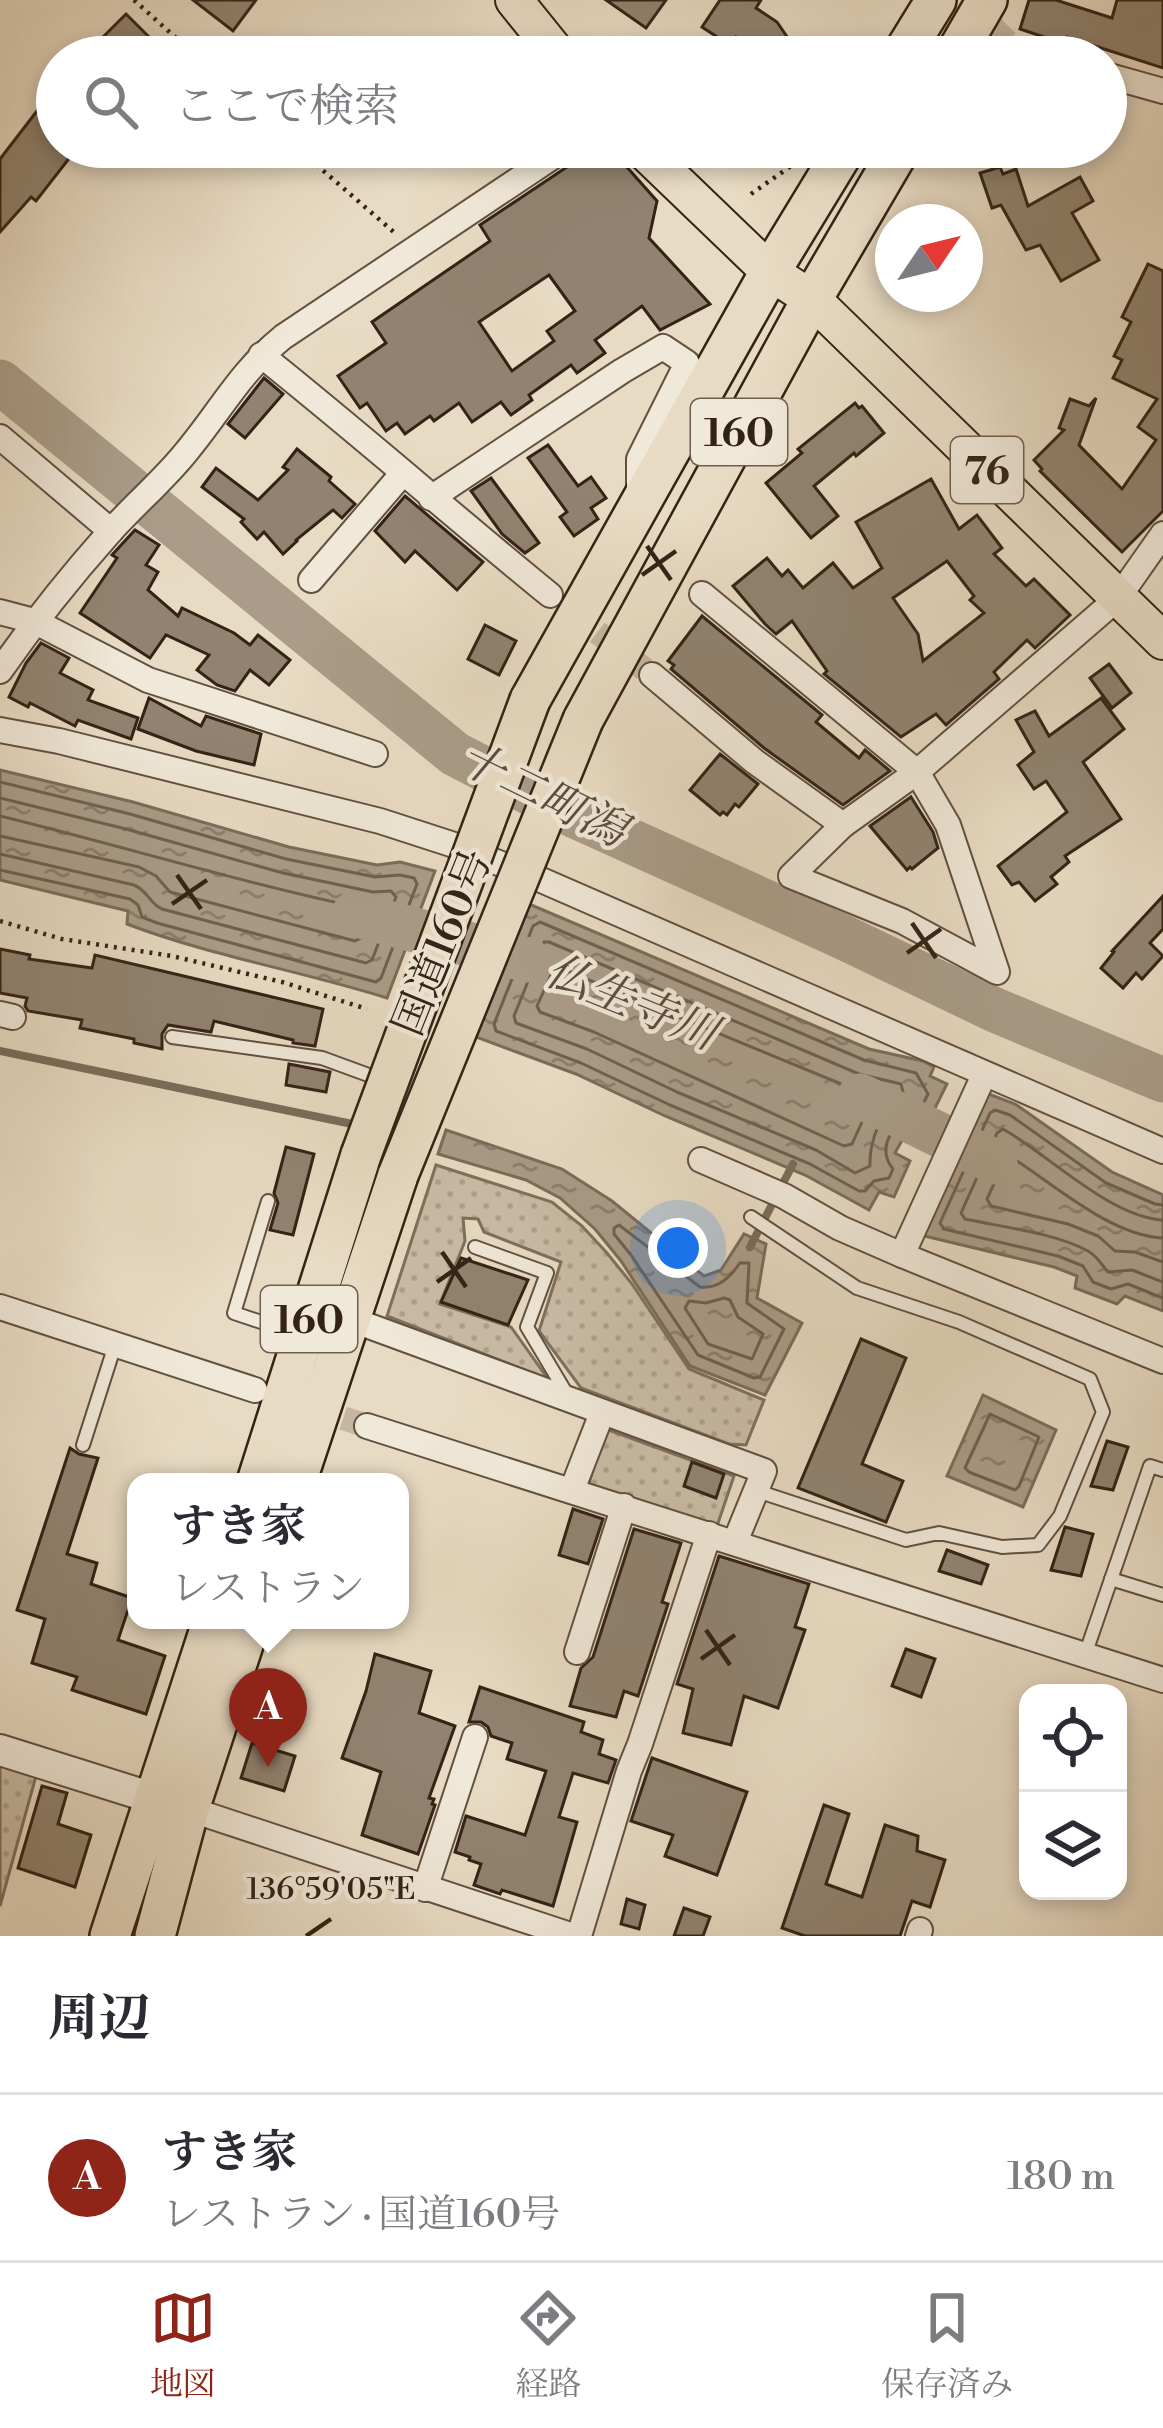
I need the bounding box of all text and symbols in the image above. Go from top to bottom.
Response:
search box [36,36,1127,168]
icon: search [78,69,144,135]
text: ここで検索 [174,79,399,136]
north arrow [875,204,983,312]
road number: 160 [691,399,787,465]
road number: 76 [951,437,1023,503]
water label: 十二町潟 [449,730,640,863]
street label: 国道160号 [382,842,505,1044]
water label: 仏生寺川 [537,943,730,1065]
your location [648,1218,708,1278]
road number: 160 [261,1286,357,1352]
popup [127,1473,409,1629]
text: すき家 [171,1499,306,1556]
text: レストラン [171,1565,365,1614]
pin: A [229,1668,307,1767]
map controls [1019,1684,1127,1900]
button: locate [1019,1684,1127,1792]
button: layers [1019,1792,1127,1900]
text: 136°59'05"E [247,1871,416,1909]
text: 周辺 [48,1988,150,2052]
text: すき家 [162,2125,297,2182]
text: A [73,2153,101,2202]
text: 180 m [1007,2153,1115,2202]
text: レストラン · 国道160号 [162,2191,560,2240]
tab: 地図 [150,2285,216,2406]
tab: 経路 [515,2285,581,2406]
tab: 保存済み [881,2285,1013,2406]

